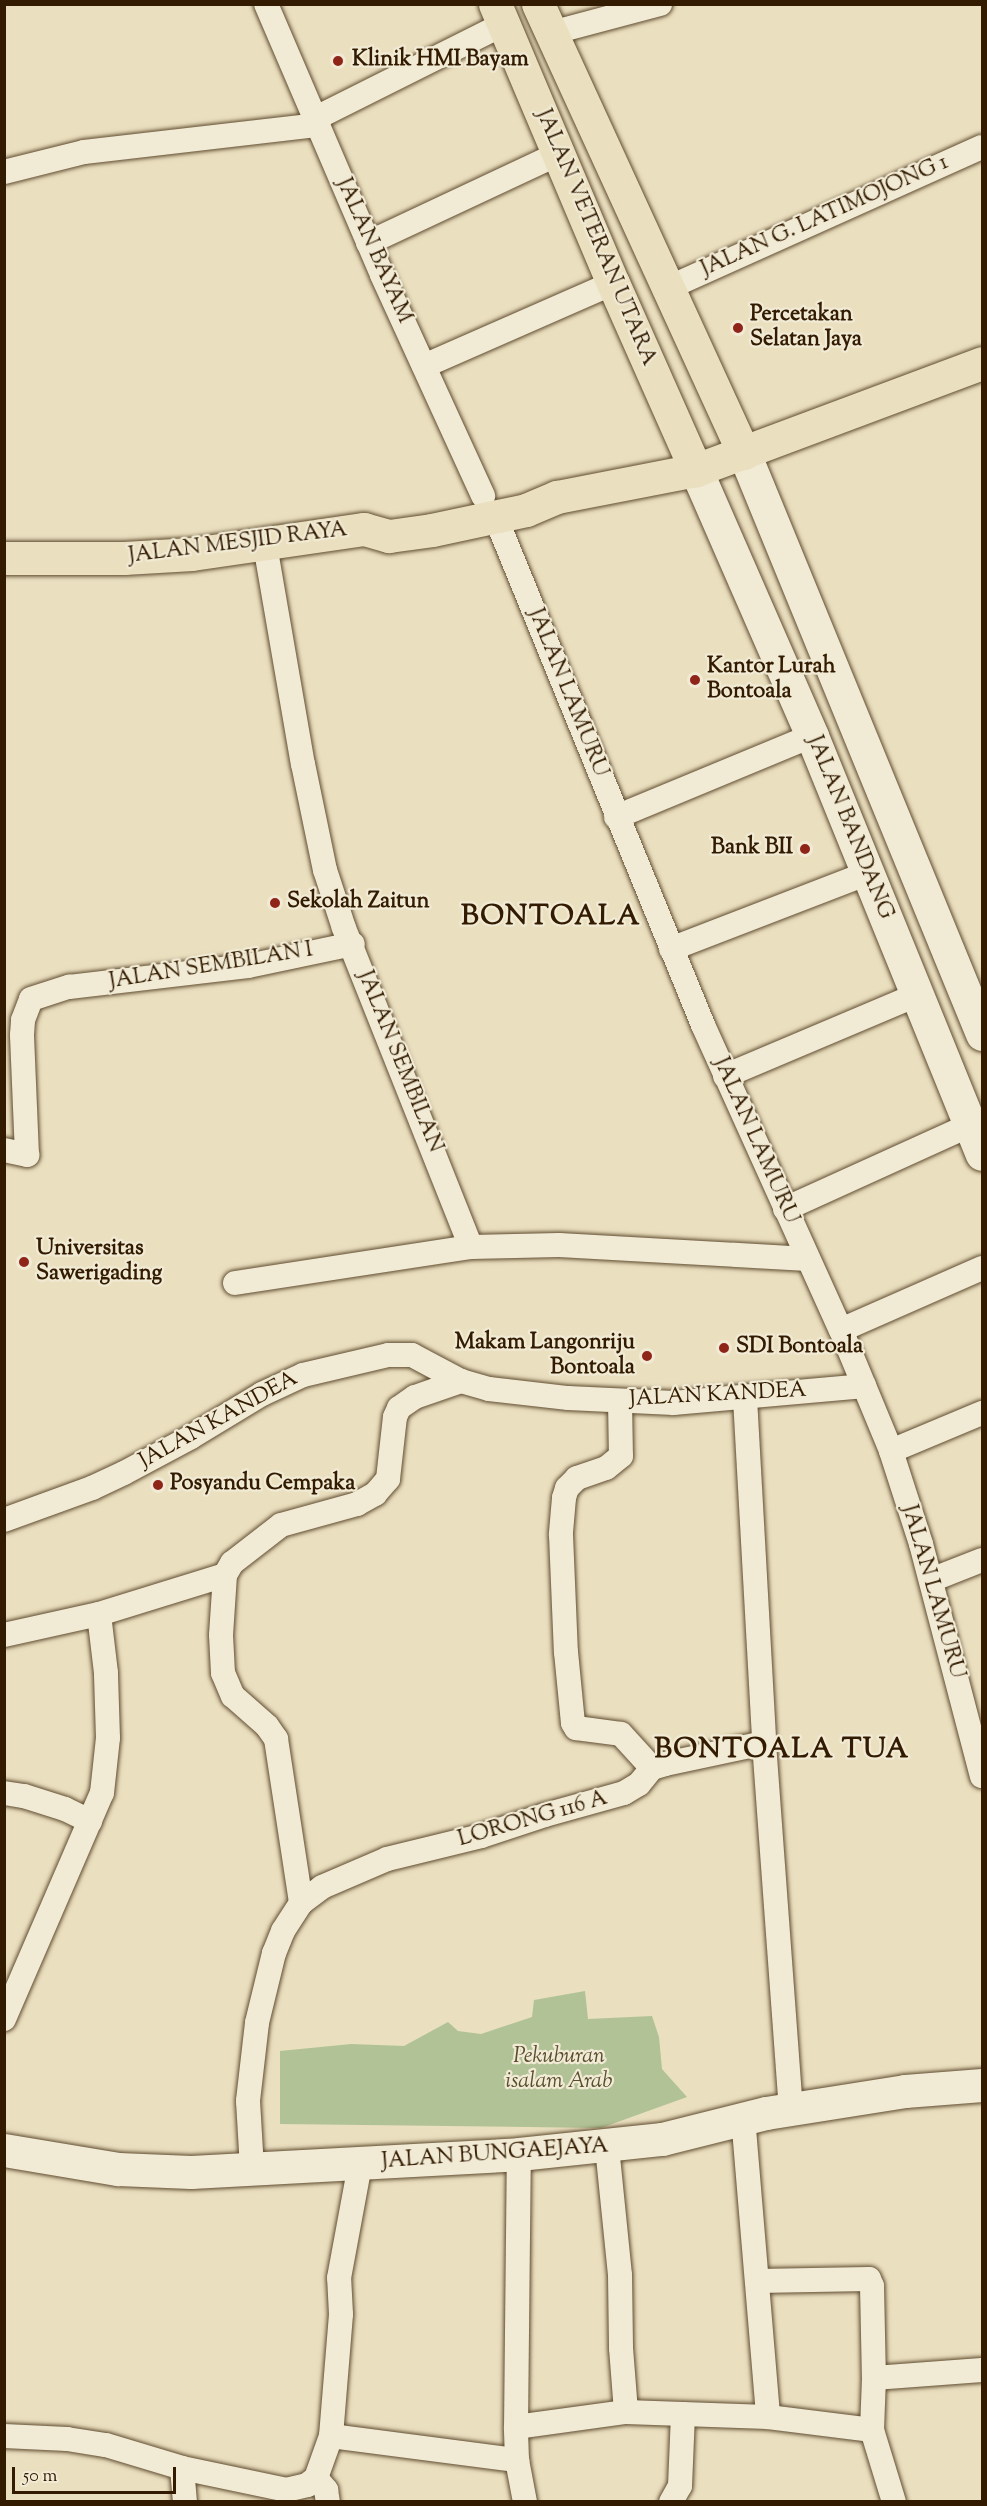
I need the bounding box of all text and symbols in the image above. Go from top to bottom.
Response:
place label: Klinik HMI Bayam [352,48,529,74]
marker: Klinik HMI Bayam [329,52,347,70]
street label: JALAN VETERAN UTARA [529,106,661,370]
street label: JALAN G. LATIMOJONG 1 [697,150,953,284]
street label: JALAN BAYAM [329,174,417,328]
place label: Percetakan Selatan Jaya [750,302,862,354]
marker: Percetakan Selatan Jaya [731,321,745,335]
street label: JALAN MESJID RAYA [127,517,349,571]
street label: JALAN LAMURU [521,605,613,781]
place label: Kantor Lurah Bontoala [707,654,836,706]
marker: Kantor Lurah Bontoala [688,673,702,687]
street label: JALAN BANDANG [800,732,898,924]
place label: Bank BII [711,836,793,862]
marker: Bank BII [798,842,812,856]
place label: Sekolah Zaitun [287,890,429,916]
marker: Sekolah Zaitun [268,896,282,910]
district label: BONTOALA [461,900,641,934]
street label: JALAN SEMBILAN I [107,938,315,996]
street label: JALAN SEMBILAN [350,967,448,1157]
street label: JALAN LAMURU [706,1054,804,1228]
place label: Universitas Sawerigading [36,1236,162,1288]
marker: Universitas Sawerigading [17,1255,31,1269]
place label: Makam Langonriju Bontoala [455,1330,635,1382]
place label: SDI Bontoala [736,1335,863,1361]
marker: SDI Bontoala [717,1341,731,1355]
marker: Makam Langonriju Bontoala [640,1349,654,1363]
street label: JALAN KANDEA [135,1366,303,1476]
street label: JALAN KANDEA [629,1378,807,1414]
place label: Posyandu Cempaka [170,1472,355,1498]
marker: Posyandu Cempaka [151,1478,165,1492]
street label: JALAN LAMURU [895,1502,969,1682]
district label: BONTOALA TUA [654,1733,910,1767]
street label: LORONG 116 A [455,1786,611,1854]
park label: Pekuburan isalam Arab [505,2044,613,2096]
street label: JALAN BUNGAEJAYA [381,2134,609,2176]
scale bar [15,2455,178,2493]
text: 50 m [23,2464,57,2490]

